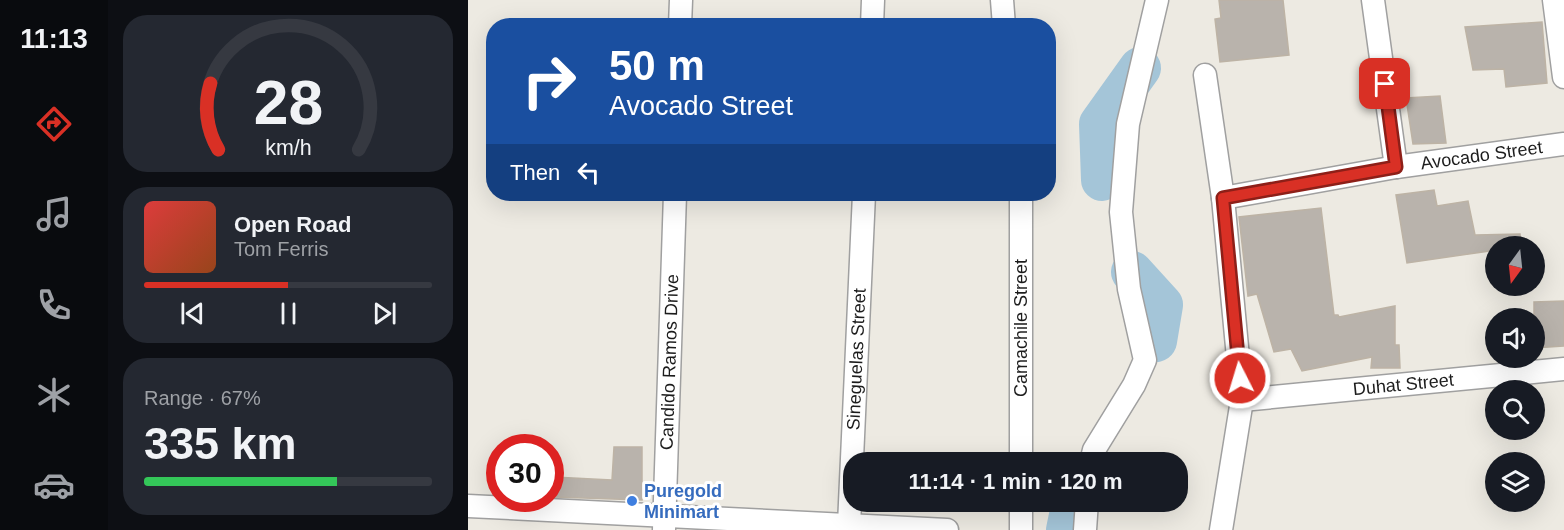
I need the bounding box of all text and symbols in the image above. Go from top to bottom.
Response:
text: 11:13 [20,24,88,54]
icon: right [510,42,588,120]
text: 50 m [609,42,705,89]
pin [1359,58,1410,109]
icon: arrive [1368,67,1401,100]
text: 28 [253,69,323,138]
text: Avocado Street [609,91,793,121]
icon: directions [33,103,75,145]
text: km/h [265,137,311,161]
street label: Avocado Street [1419,137,1544,174]
icon: left [572,156,605,189]
text: Then [510,160,560,185]
icon: music [33,193,75,235]
text: Open Road [234,212,351,237]
north arrow [1485,236,1545,296]
map controls [1485,236,1545,512]
text: Tom Ferris [234,238,328,260]
street label: Camachile Street [1011,259,1031,397]
street label: Candido Ramos Drive [657,274,682,450]
icon: phone [33,284,75,326]
street label: Sineguelas Street [843,288,870,431]
icon: previous [176,297,209,330]
icon: pause [272,297,305,330]
icon: next [368,297,401,330]
button: sound [1485,308,1545,368]
position arrow [1208,346,1272,410]
street label: Duhat Street [1352,370,1455,399]
icon: climate [33,374,75,416]
button: search [1485,380,1545,440]
text: Range · 67% [144,387,261,409]
text: 335 km [144,418,297,469]
speed limit sign: 30 [486,434,564,512]
button: layers [1485,452,1545,512]
icon: car [33,464,75,506]
text: 11:14 · 1 min · 120 m [909,469,1123,494]
place label: Puregold Minimart [644,481,722,522]
marker: Puregold Minimart [625,494,639,508]

